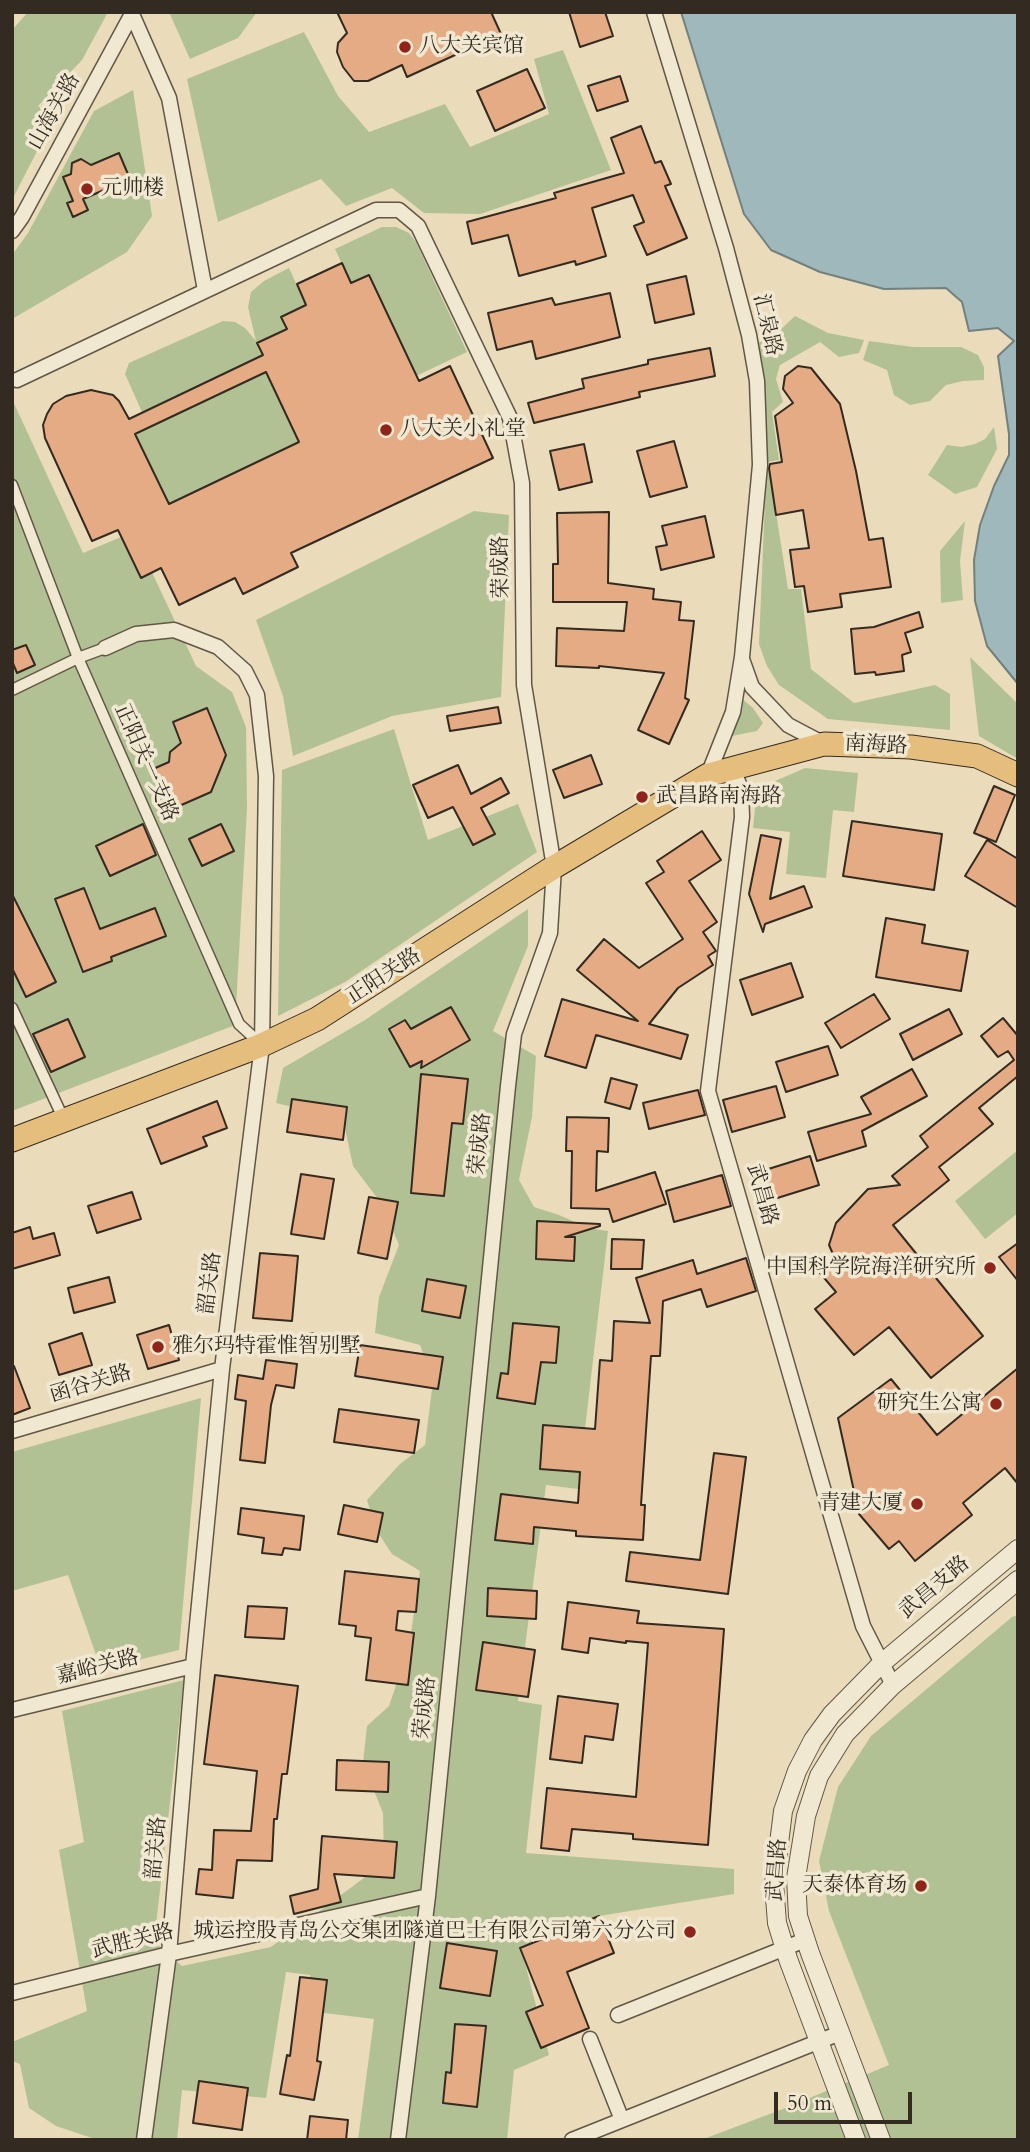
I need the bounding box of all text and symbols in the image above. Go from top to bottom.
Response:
place label: 八大关宾馆 [419,34,524,60]
marker: 八大关宾馆 [397,39,413,55]
street label: 山海关路 [24,69,86,155]
place label: 元帅楼 [101,176,164,202]
marker: 元帅楼 [79,181,95,197]
street label: 汇泉路 [747,291,785,359]
place label: 八大关小礼堂 [400,417,526,443]
marker: 八大关小礼堂 [378,422,394,438]
street label: 荣成路 [489,535,515,599]
street label: 正阳关一支路 [108,700,182,826]
street label: 南海路 [844,732,908,760]
place label: 武昌路南海路 [656,784,782,810]
marker: 武昌路南海路 [634,789,650,805]
street label: 正阳关路 [342,944,426,1010]
street label: 荣成路 [465,1111,497,1177]
street label: 武昌路 [740,1161,782,1229]
street label: 韶关路 [195,1250,227,1316]
place label: 中国科学院海洋研究所 [766,1255,976,1281]
marker: 中国科学院海洋研究所 [982,1260,998,1276]
place label: 雅尔玛特霍惟智别墅 [172,1334,361,1360]
marker: 雅尔玛特霍惟智别墅 [150,1339,166,1355]
street label: 函谷关路 [47,1361,135,1409]
place label: 研究生公寓 [877,1391,982,1417]
marker: 研究生公寓 [988,1396,1004,1412]
place label: 青建大厦 [819,1491,903,1517]
marker: 青建大厦 [909,1496,925,1512]
street label: 武昌支路 [895,1551,975,1625]
street label: 嘉峪关路 [54,1646,142,1690]
street label: 荣成路 [410,1675,442,1741]
street label: 韶关路 [142,1816,172,1880]
street label: 武昌路 [763,1838,793,1902]
place label: 天泰体育场 [802,1873,907,1899]
marker: 天泰体育场 [913,1878,929,1894]
place label: 城运控股青岛公交集团隧道巴士有限公司第六分公司 [193,1919,676,1945]
street label: 武胜关路 [89,1920,177,1964]
marker: 城运控股青岛公交集团隧道巴士有限公司第六分公司 [682,1924,698,1940]
scale bar [778,2078,916,2122]
text: 50 m [787,2089,832,2118]

